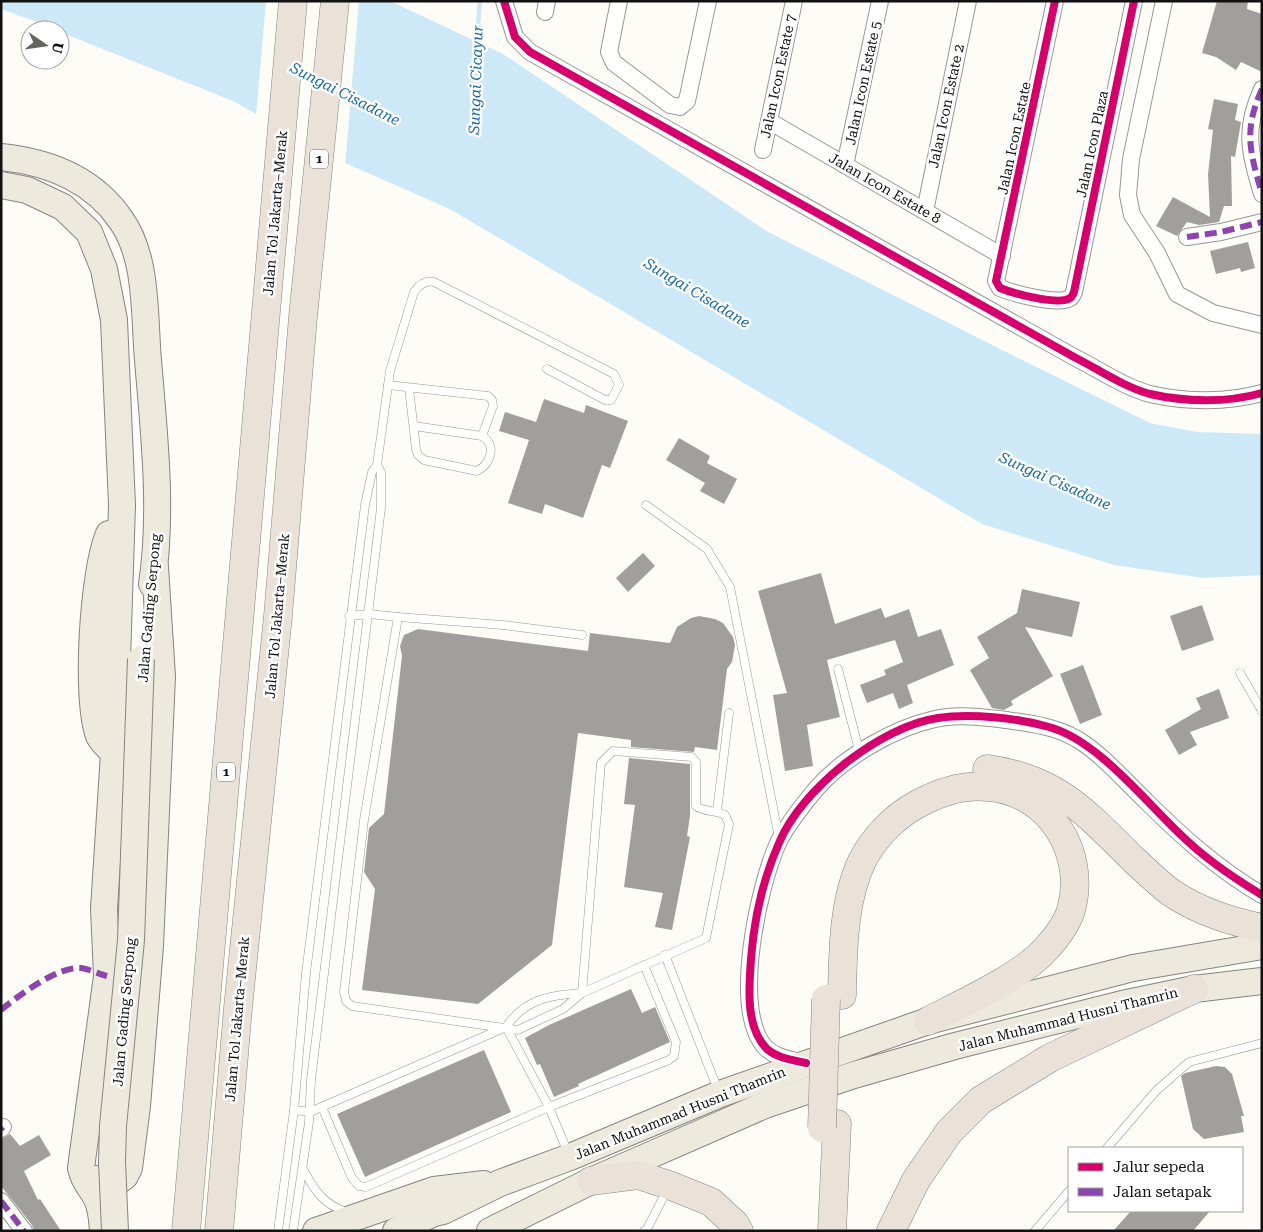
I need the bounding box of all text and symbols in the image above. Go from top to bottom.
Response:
street label: Jalan Icon Estate 7 [757,12,799,139]
street label: Jalan Icon Estate 5 [842,19,884,146]
north arrow [20,20,70,70]
water label: Sungai Cicayur [465,24,487,136]
text: U [49,41,67,55]
street label: Jalan Icon Estate 2 [925,42,967,169]
water label: Sungai Cisadane [286,58,403,130]
street label: Jalan Icon Estate [994,80,1034,196]
street label: Jalan Icon Plaza [1073,89,1111,199]
street label: Jalan Tol Jakarta–Merak [260,130,290,296]
road number: 1 [310,150,328,168]
street label: Jalan Icon Estate 8 [826,150,944,227]
water label: Sungai Cisadane [640,254,754,332]
water label: Sungai Cisadane [995,448,1114,514]
street label: Jalan Gading Serpong [135,533,163,683]
street label: Jalan Tol Jakarta–Merak [262,533,292,699]
road number: 1 [217,762,235,782]
street label: Jalan Tol Jakarta–Merak [222,936,252,1102]
street label: Jalan Gading Serpong [110,937,138,1087]
street label: Jalan Muhammad Husni Thamrin [957,984,1179,1054]
street label: Jalan Muhammad Husni Thamrin [572,1063,788,1163]
legend [1068,1147,1243,1212]
text: Jalur sepeda [1113,1158,1204,1176]
text: Jalan setapak [1113,1183,1212,1201]

